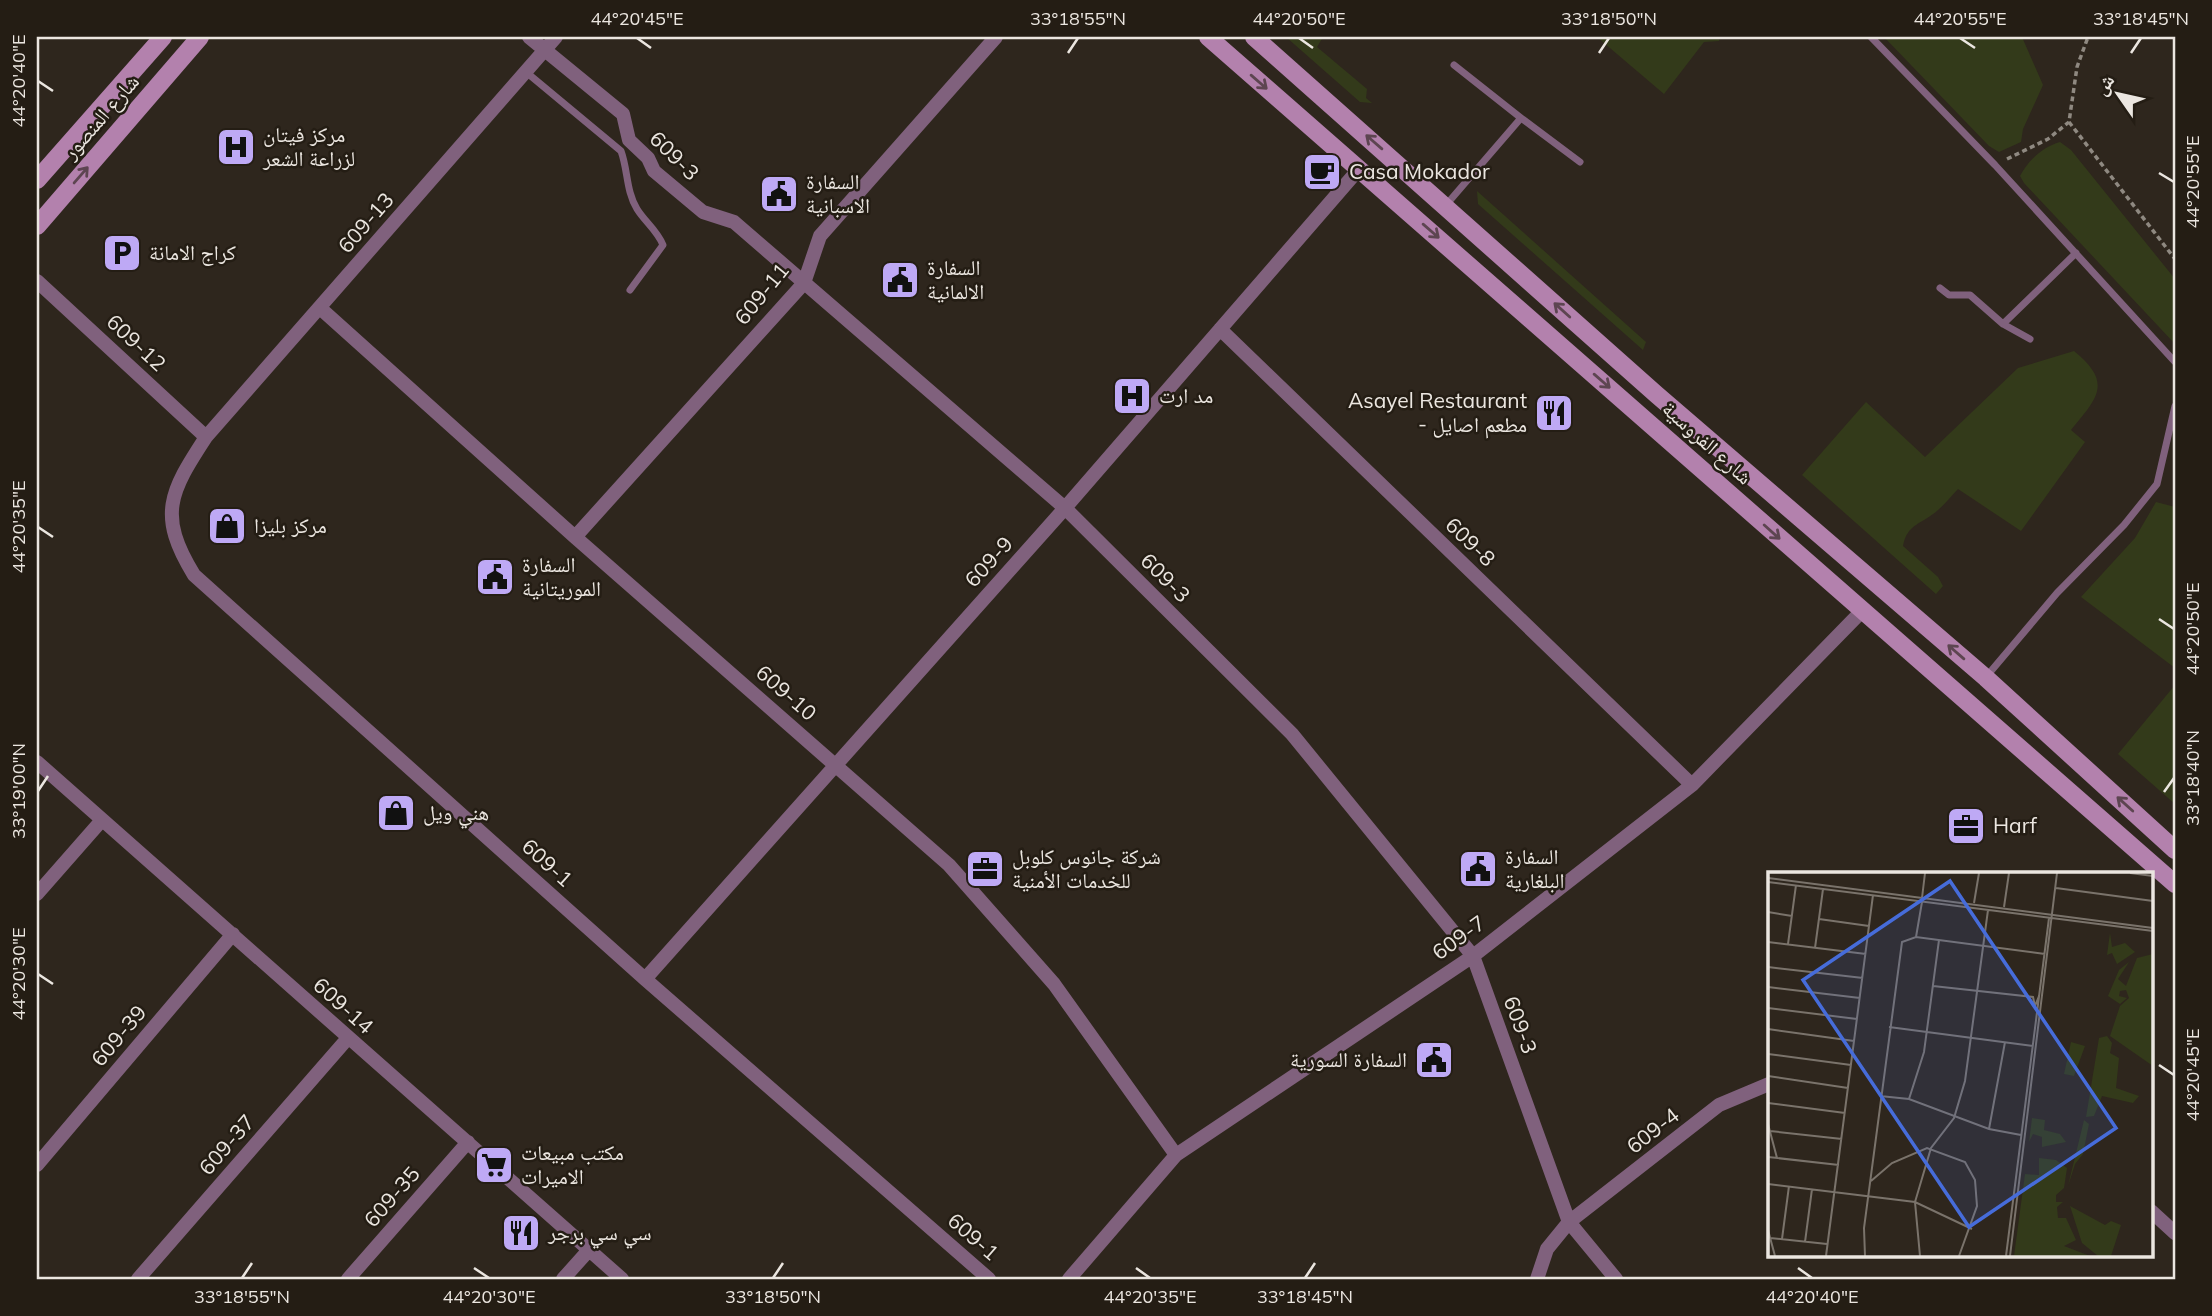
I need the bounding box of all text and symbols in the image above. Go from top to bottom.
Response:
text: 44°20'45"E [590,7,684,30]
text: 33°18'55"N [1030,7,1126,30]
text: 44°20'50"E [1252,7,1346,30]
text: 33°18'50"N [1561,7,1657,30]
text: 44°20'55"E [1913,7,2007,30]
text: 33°18'45"N [2093,7,2189,30]
text: 44°20'40"E [7,34,30,128]
north arrow [2082,60,2152,130]
street label: شارع المنصور [56,69,145,166]
text: ش [2088,69,2119,100]
one-way arrow [1250,74,1268,90]
place label: مركز فيتان لزراعة الشعر [262,121,355,171]
street label: 609-3 [645,125,705,185]
hospital icon: مركز فيتان لزراعة الشعر [215,126,257,168]
one-way arrow [1365,134,1383,150]
text: 44°20'55"E [2181,135,2204,229]
cafe icon: Casa Mokador [1301,151,1343,193]
place label: Casa Mokador [1349,158,1490,184]
one-way arrow [73,166,89,184]
place label: السفارة الاسبانية [806,168,870,218]
public building icon: السفارة الاسبانية [758,173,800,215]
street label: 609-13 [332,187,399,258]
one-way arrow [1421,223,1439,239]
parking icon: كراج الامانة [101,232,143,274]
place label: كراج الامانة [149,239,236,266]
place label: السفارة الالمانية [927,254,984,304]
street label: 609-11 [728,257,794,330]
public building icon: السفارة الالمانية [879,259,921,301]
one-way arrow [1553,302,1571,318]
street label: 609-12 [101,308,172,376]
one-way arrow [1593,373,1611,389]
hospital icon: مد ارت [1111,375,1153,417]
place label: مد ارت [1159,382,1213,408]
place label: Asayel Restaurant - مطعم اصايل [1348,387,1527,439]
restaurant icon: Asayel Restaurant - مطعم اصايل [1533,392,1575,434]
street label: شارع الفروسية [1657,395,1758,490]
text: 44°20'35"E [7,480,30,574]
shop icon: مركز بليزا [206,505,248,547]
street label: 609-8 [1440,511,1501,571]
place label: مركز بليزا [254,512,327,538]
one-way arrow [1763,524,1781,540]
street label: 609-9 [959,531,1018,592]
street label: 609-3 [1136,547,1196,607]
place label: السفارة الموريتانية [522,551,601,601]
public building icon: السفارة الموريتانية [474,556,516,598]
text: 44°20'50"E [2181,582,2204,676]
one-way arrow [1947,644,1965,660]
street label: 609-10 [751,659,822,726]
text: 33°18'40"N [2181,730,2204,826]
text: 33°19'00"N [7,743,30,839]
shop icon: هني ويل [375,792,417,834]
one-way arrow [2116,796,2134,812]
place label: هني ويل [423,799,489,829]
office icon: Harf [1945,805,1987,847]
place label: Harf [1993,812,2038,838]
street label: 609-1 [517,833,578,892]
place label: شركة جانوس كلوبل للخدمات الأمنية [1012,843,1161,893]
place label: السفارة البلغارية [1505,843,1565,893]
office icon: شركة جانوس كلوبل للخدمات الأمنية [964,848,1006,890]
public building icon: السفارة البلغارية [1457,848,1499,890]
inset map [1768,872,2152,1256]
street label: 609-7 [1427,909,1490,965]
text: 44°20'30"E [7,927,30,1021]
street label: 609-14 [308,972,379,1039]
street label: 609-3 [1499,992,1543,1057]
street label: 609-39 [85,999,151,1071]
text: 44°20'45"E [2181,1028,2204,1122]
public building icon: السفارة السورية [1413,1039,1455,1081]
place label: السفارة السورية [1290,1046,1407,1072]
street label: 609-4 [1621,1101,1684,1159]
street label: 609-37 [193,1109,260,1180]
place label: مكتب مبيعات الاميرات [521,1139,624,1189]
supermarket icon: مكتب مبيعات الاميرات [473,1144,515,1186]
street label: 609-35 [358,1161,425,1232]
street label: 609-1 [943,1207,1005,1266]
restaurant icon: سي سي برجر [500,1212,542,1254]
place label: سي سي برجر [547,1219,652,1249]
text: 33°18'55"N [194,1285,290,1308]
text: 44°20'30"E [442,1285,536,1308]
text: 33°18'50"N [725,1285,821,1308]
text: 44°20'35"E [1103,1285,1197,1308]
text: 33°18'45"N [1257,1285,1353,1308]
text: 44°20'40"E [1765,1285,1859,1308]

